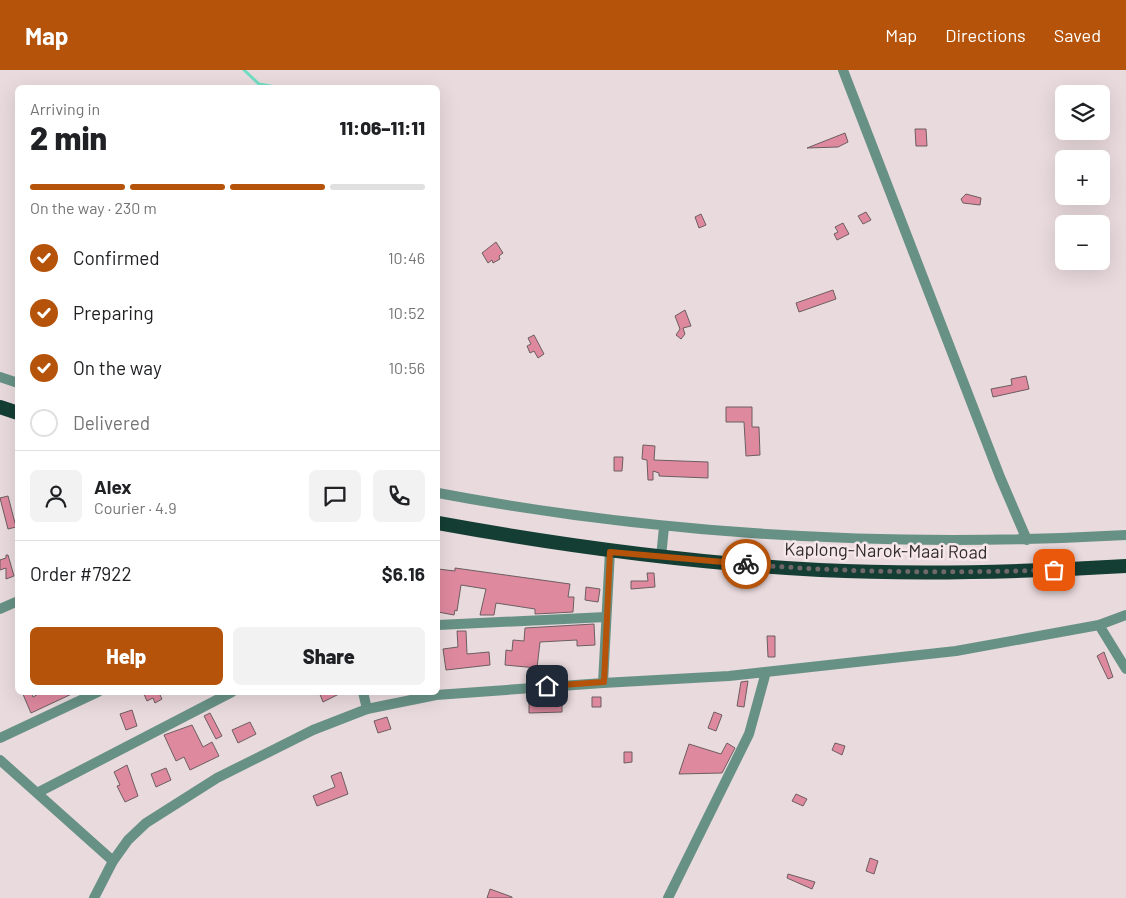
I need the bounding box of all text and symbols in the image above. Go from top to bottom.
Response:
text: Map [25,21,68,50]
text: Map [885,24,917,46]
text: Directions [945,24,1026,46]
text: Saved [1054,24,1101,46]
map controls [1055,85,1110,270]
button: layers [1055,85,1110,140]
text: Arriving in [30,99,100,118]
text: 11:06–11:11 [339,116,425,139]
text: 2 min [30,118,107,156]
button: + [1055,150,1110,205]
text: On the way · 230 m [30,198,157,217]
button: − [1055,215,1110,270]
icon: check [30,244,58,272]
text: Confirmed [73,246,160,269]
text: 10:46 [388,248,425,267]
icon: check [30,299,58,327]
text: Preparing [73,301,154,324]
text: 10:52 [388,303,425,322]
icon: check [30,354,58,382]
text: On the way [73,356,162,379]
text: 10:56 [388,358,425,377]
text: Delivered [73,411,150,434]
button: person [30,470,82,522]
button: chat [309,470,361,522]
button: phone [373,470,425,522]
text: Alex [94,475,132,498]
text: Courier · 4.9 [94,498,177,517]
street label: Kaplong-Narok-Maai Road [784,537,988,563]
courier [721,539,771,589]
pin [1033,549,1075,591]
icon: bike [732,550,760,578]
icon: bag [1040,556,1068,584]
text: Order #7922 [30,562,132,585]
text: $6.16 [382,562,425,585]
button: Help [30,627,223,685]
button: Share [233,627,425,685]
pin [526,665,568,707]
icon: home [533,672,561,700]

